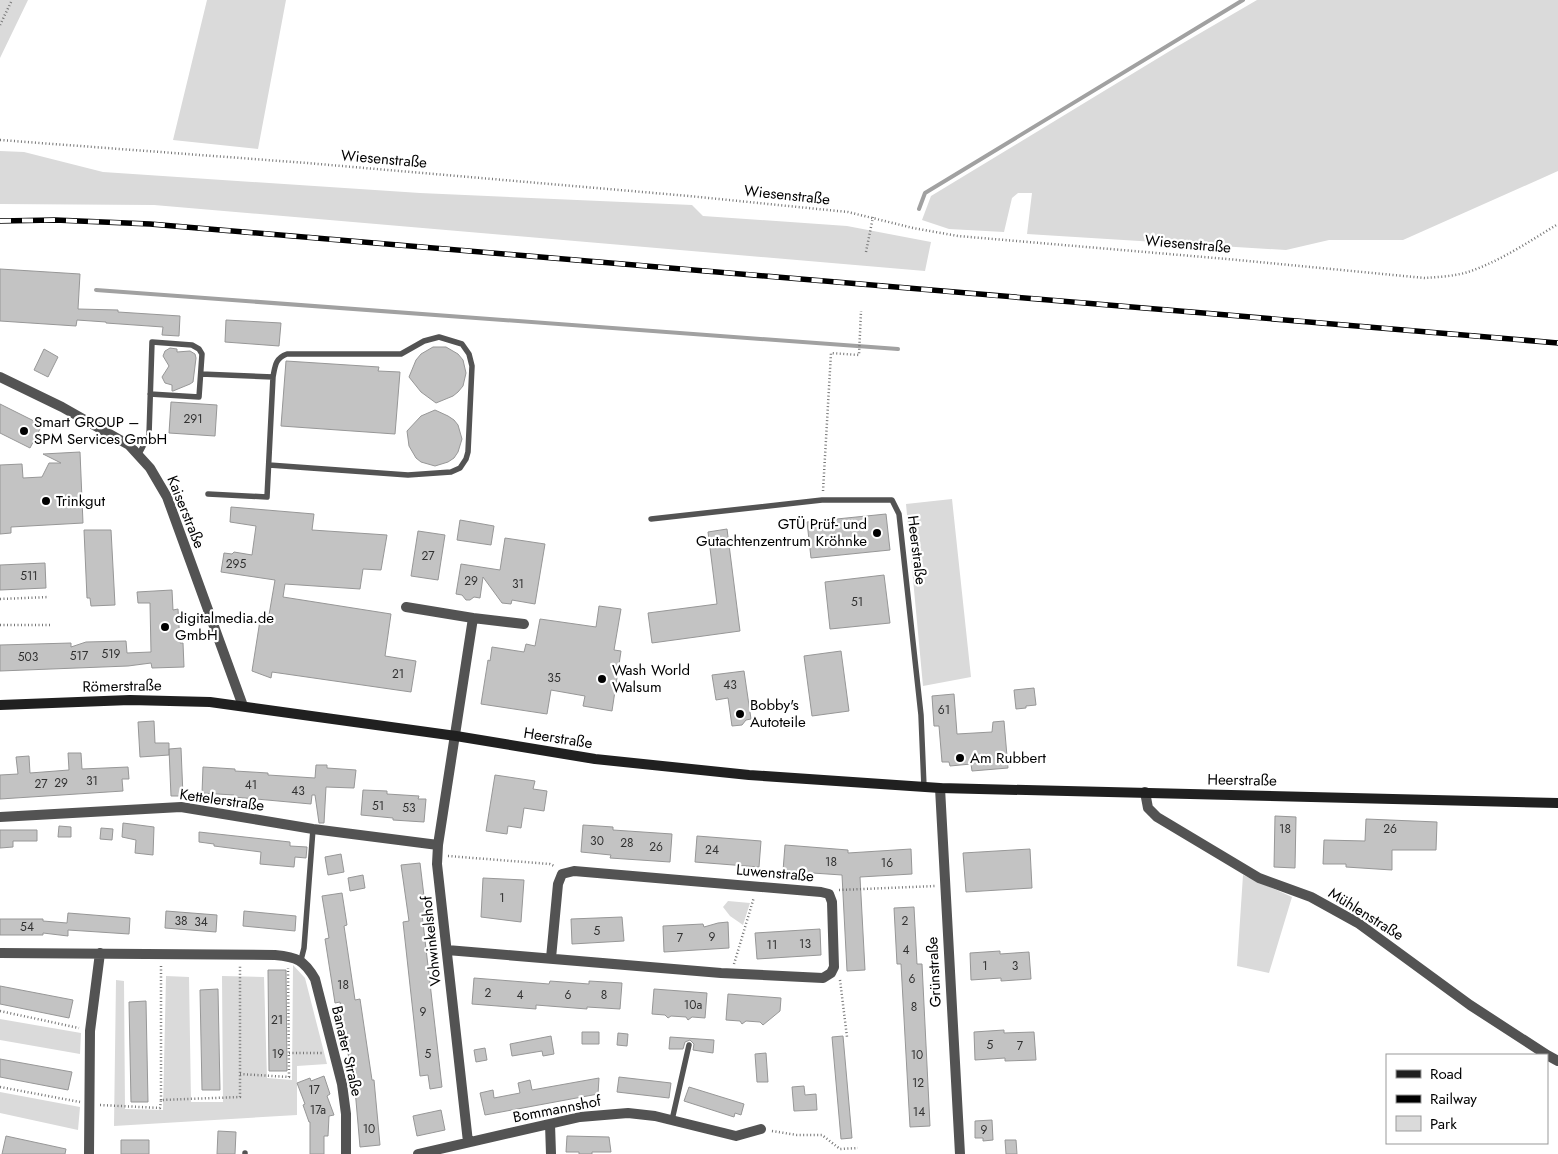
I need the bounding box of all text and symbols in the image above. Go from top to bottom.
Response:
street label: Wiesenstraße [340,144,428,174]
street label: Wiesenstraße [743,180,831,210]
street label: Wiesenstraße [1144,229,1232,259]
house number: 291 [183,410,203,428]
place label: Smart GROUP – SPM Services GmbH [34,411,167,450]
marker: Smart GROUP – SPM Services GmbH [18,425,30,437]
street label: Kaiserstraße [161,472,211,552]
place label: Trinkgut [56,490,105,512]
marker: Trinkgut [40,495,52,507]
place label: GTÜ Prüf- und Gutachtenzentrum Kröhnke [696,513,867,552]
street label: Heerstraße [902,514,932,586]
marker: GTÜ Prüf- und Gutachtenzentrum Kröhnke [871,527,883,539]
house number: 27 [421,547,435,565]
house number: 295 [226,555,246,573]
house number: 511 [20,567,38,585]
house number: 29 [464,572,478,590]
house number: 31 [512,575,524,593]
house number: 51 [851,593,863,611]
place label: digitalmedia.de GmbH [175,607,274,646]
marker: digitalmedia.de GmbH [159,621,171,633]
house number: 519 [101,645,121,663]
house number: 517 [70,647,89,665]
house number: 503 [18,648,39,666]
place label: Wash World Walsum [612,659,690,698]
house number: 21 [392,665,404,683]
house number: 35 [547,669,561,687]
marker: Wash World Walsum [596,673,608,685]
street label: Römerstraße [82,674,162,698]
house number: 43 [723,676,737,694]
place label: Bobby's Autoteile [750,694,806,733]
house number: 61 [938,701,950,719]
marker: Bobby's Autoteile [734,708,746,720]
street label: Heerstraße [522,722,594,754]
place label: Am Rubbert [970,747,1046,769]
marker: Am Rubbert [954,752,966,764]
street label: Heerstraße [1207,768,1277,792]
house number: 31 [86,772,98,790]
house number: 29 [54,774,68,792]
house number: 27 [34,775,48,793]
house number: 41 [245,776,257,794]
house number: 43 [291,782,305,800]
street label: Kettelerstraße [178,783,266,817]
house number: 51 [372,797,384,815]
house number: 53 [402,799,416,817]
house number: 18 [1279,820,1291,838]
house number: 26 [1383,820,1397,838]
house number: 30 [590,832,604,850]
house number: 28 [620,834,634,852]
house number: 26 [649,838,663,856]
house number: 24 [705,841,719,859]
house number: 18 [825,853,837,871]
house number: 16 [881,854,893,872]
street label: Luwenstraße [735,859,815,887]
street label: Mühlenstraße [1324,882,1408,946]
house number: 1 [499,889,505,907]
street label: Vohwinkelshof [415,894,447,987]
house number: 38 [174,912,188,930]
house number: 2 [902,912,909,930]
house number: 34 [194,913,208,931]
house number: 54 [20,918,34,936]
house number: 5 [594,922,601,940]
house number: 9 [709,928,716,946]
house number: 7 [677,929,684,947]
house number: 13 [799,935,811,953]
house number: 11 [767,936,777,954]
street label: Grünstraße [921,936,947,1008]
house number: 4 [903,941,910,959]
house number: 1 [982,957,988,975]
house number: 3 [1012,957,1019,975]
house number: 6 [909,970,916,988]
house number: 18 [337,976,349,994]
house number: 2 [485,984,492,1002]
house number: 4 [517,986,524,1004]
house number: 6 [565,986,572,1004]
house number: 8 [601,986,607,1004]
house number: 10a [684,996,702,1014]
house number: 8 [911,998,917,1016]
house number: 9 [420,1003,427,1021]
street label: Banater Straße [326,1004,368,1099]
house number: 21 [271,1011,283,1029]
house number: 5 [987,1036,994,1054]
house number: 7 [1017,1037,1024,1055]
house number: 19 [272,1045,284,1063]
house number: 5 [425,1045,432,1063]
house number: 10 [911,1046,923,1064]
legend [1386,1054,1548,1144]
text: Road [1430,1063,1462,1085]
house number: 12 [912,1074,924,1092]
house number: 17 [308,1081,321,1099]
text: Railway [1430,1088,1477,1110]
street label: Bommannshof [511,1090,604,1128]
house number: 17a [310,1101,326,1119]
house number: 14 [913,1103,925,1121]
text: Park [1430,1113,1457,1135]
house number: 10 [363,1120,375,1138]
house number: 9 [981,1121,988,1139]

